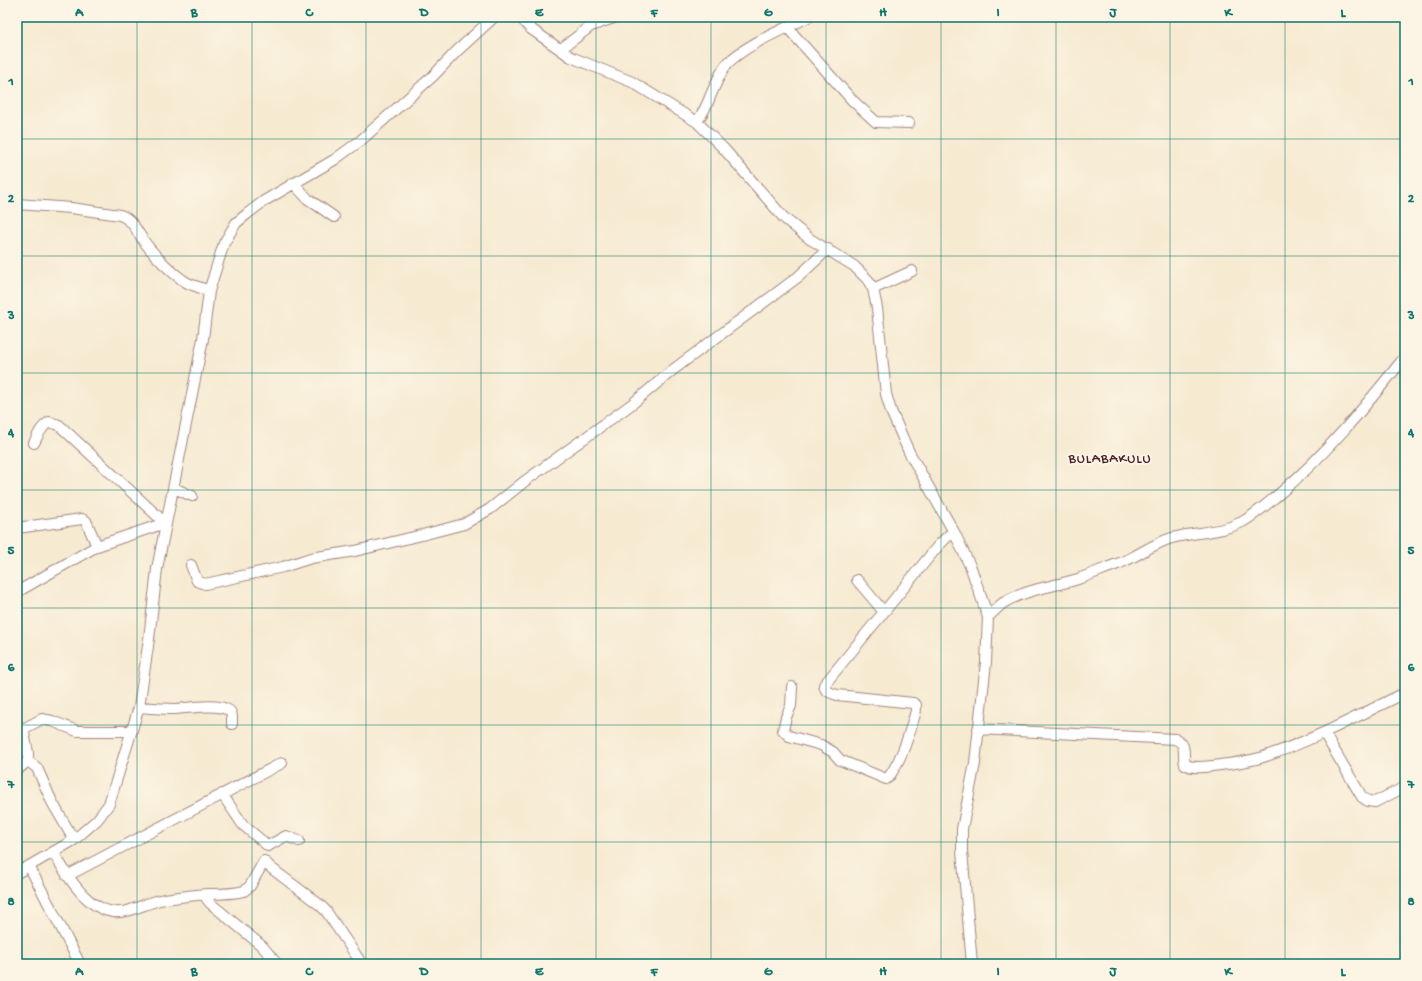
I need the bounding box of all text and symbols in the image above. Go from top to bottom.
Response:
text: A [74,6,84,21]
text: B [190,6,199,21]
text: C [304,6,314,21]
text: D [419,6,429,21]
text: E [535,6,544,21]
text: F [650,6,659,21]
text: G [764,6,773,21]
text: H [879,6,887,21]
text: I [996,6,1000,21]
text: J [1109,6,1118,21]
text: K [1223,6,1233,21]
text: L [1341,6,1347,21]
text: 1 [7,75,14,90]
text: 1 [1407,75,1414,90]
text: 2 [8,192,15,207]
text: 2 [1408,192,1415,207]
text: 3 [7,309,15,324]
text: 3 [1407,309,1415,324]
text: 4 [7,426,15,441]
text: 4 [1407,426,1415,441]
district label: BULABAKULU [1067,451,1152,468]
text: 5 [8,544,15,559]
text: 5 [1408,544,1415,559]
text: 6 [8,661,15,676]
text: 6 [1408,661,1415,676]
text: 7 [7,778,16,793]
text: 7 [1407,778,1416,793]
text: 8 [7,895,15,910]
text: 8 [1407,895,1415,910]
text: A [74,965,84,980]
text: B [190,965,199,980]
text: C [304,965,314,980]
text: D [419,965,429,980]
text: E [535,965,544,980]
text: F [650,965,659,980]
text: G [764,965,773,980]
text: H [879,965,887,980]
text: I [996,965,1000,980]
text: J [1109,965,1118,980]
text: K [1223,965,1233,980]
text: L [1341,965,1347,980]

